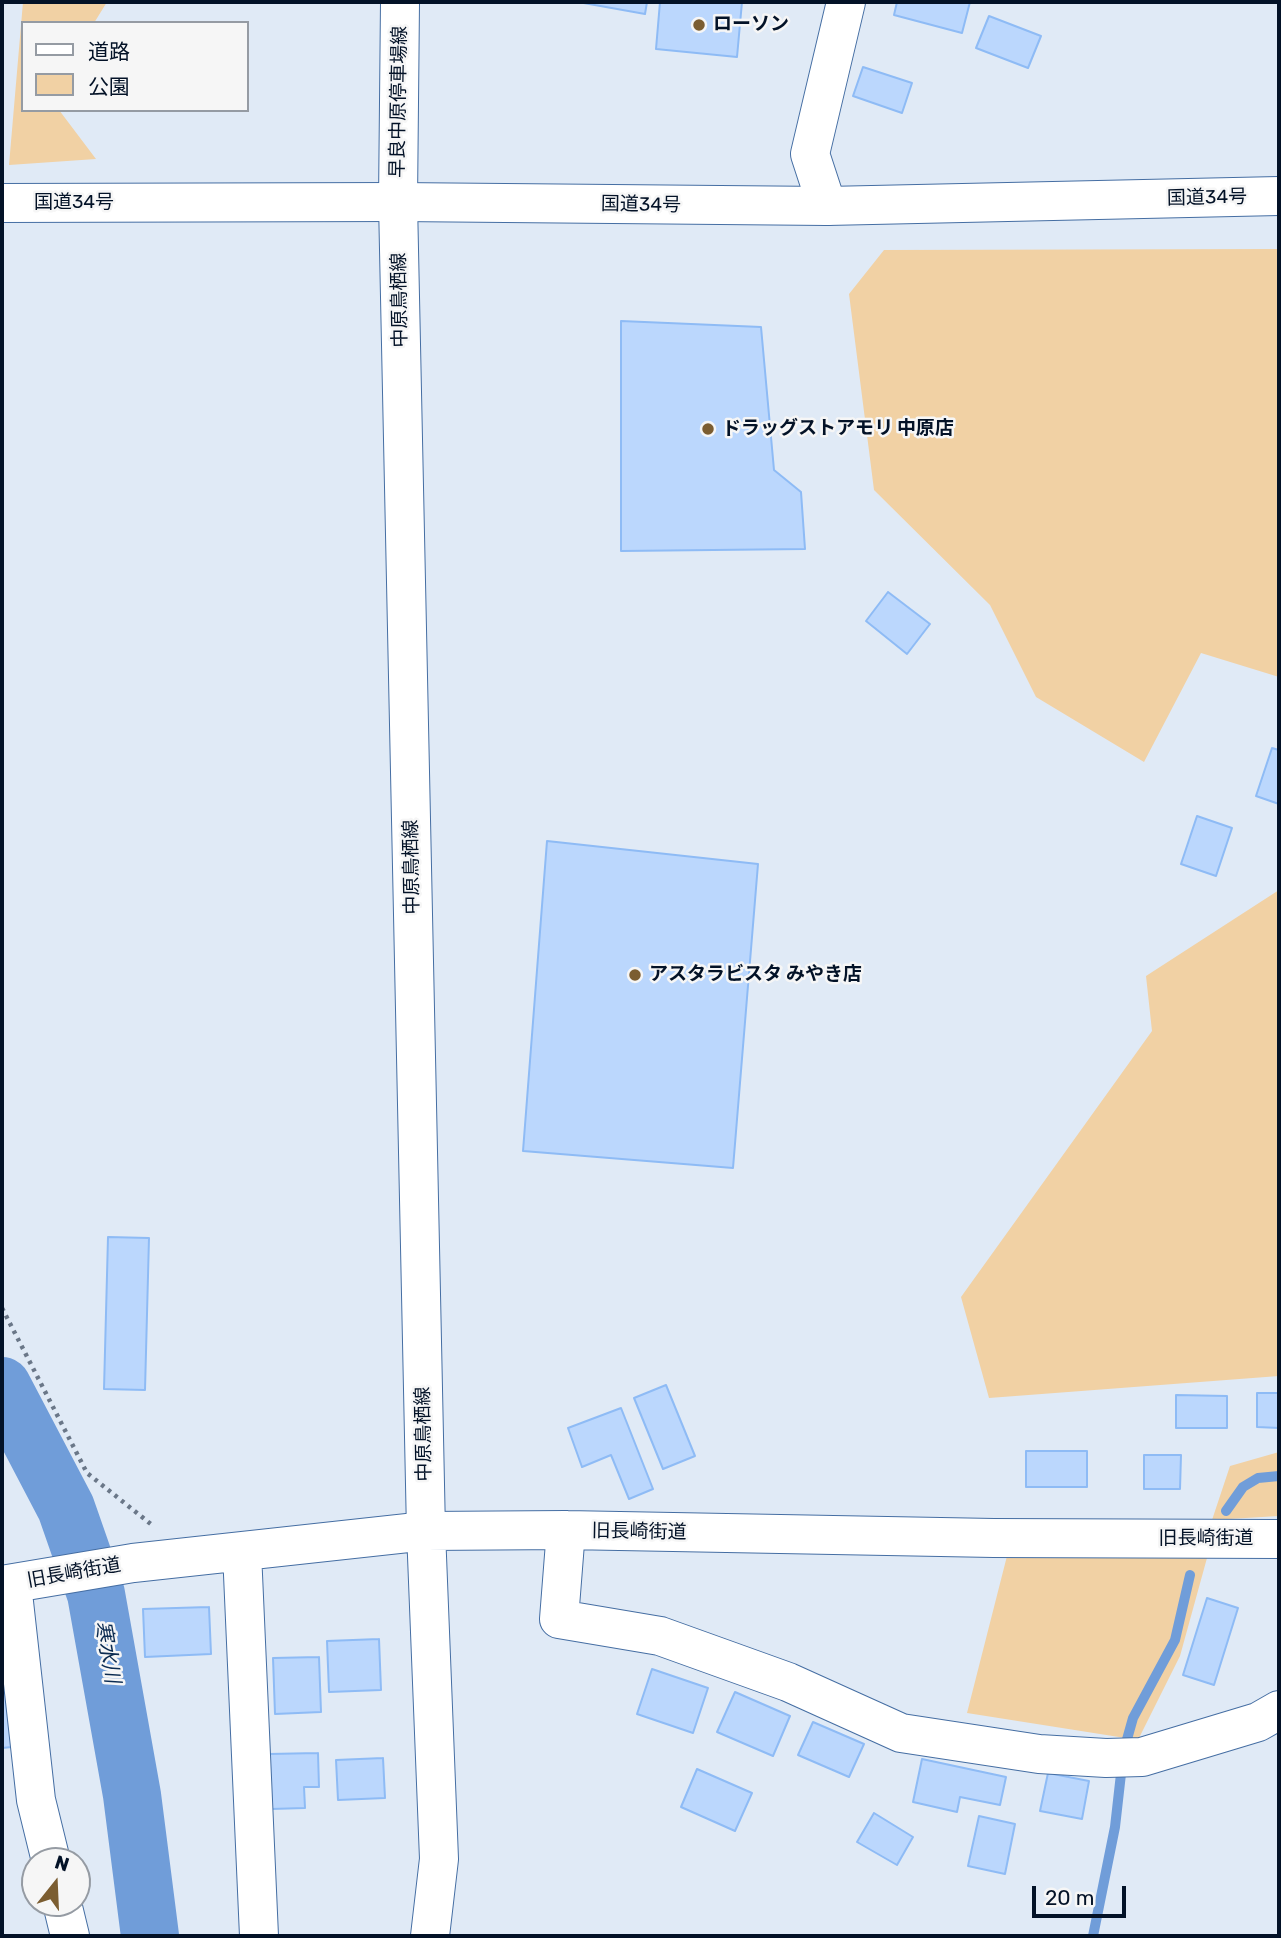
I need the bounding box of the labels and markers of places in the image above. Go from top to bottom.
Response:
place label: ローソン [713,14,789,36]
marker: ローソン [691,17,707,33]
place label: ドラッグストアモリ 中原店 [722,418,954,440]
marker: ドラッグストアモリ 中原店 [700,421,716,437]
place label: アスタラビスタ みやき店 [649,964,862,986]
marker: アスタラビスタ みやき店 [627,967,643,983]

